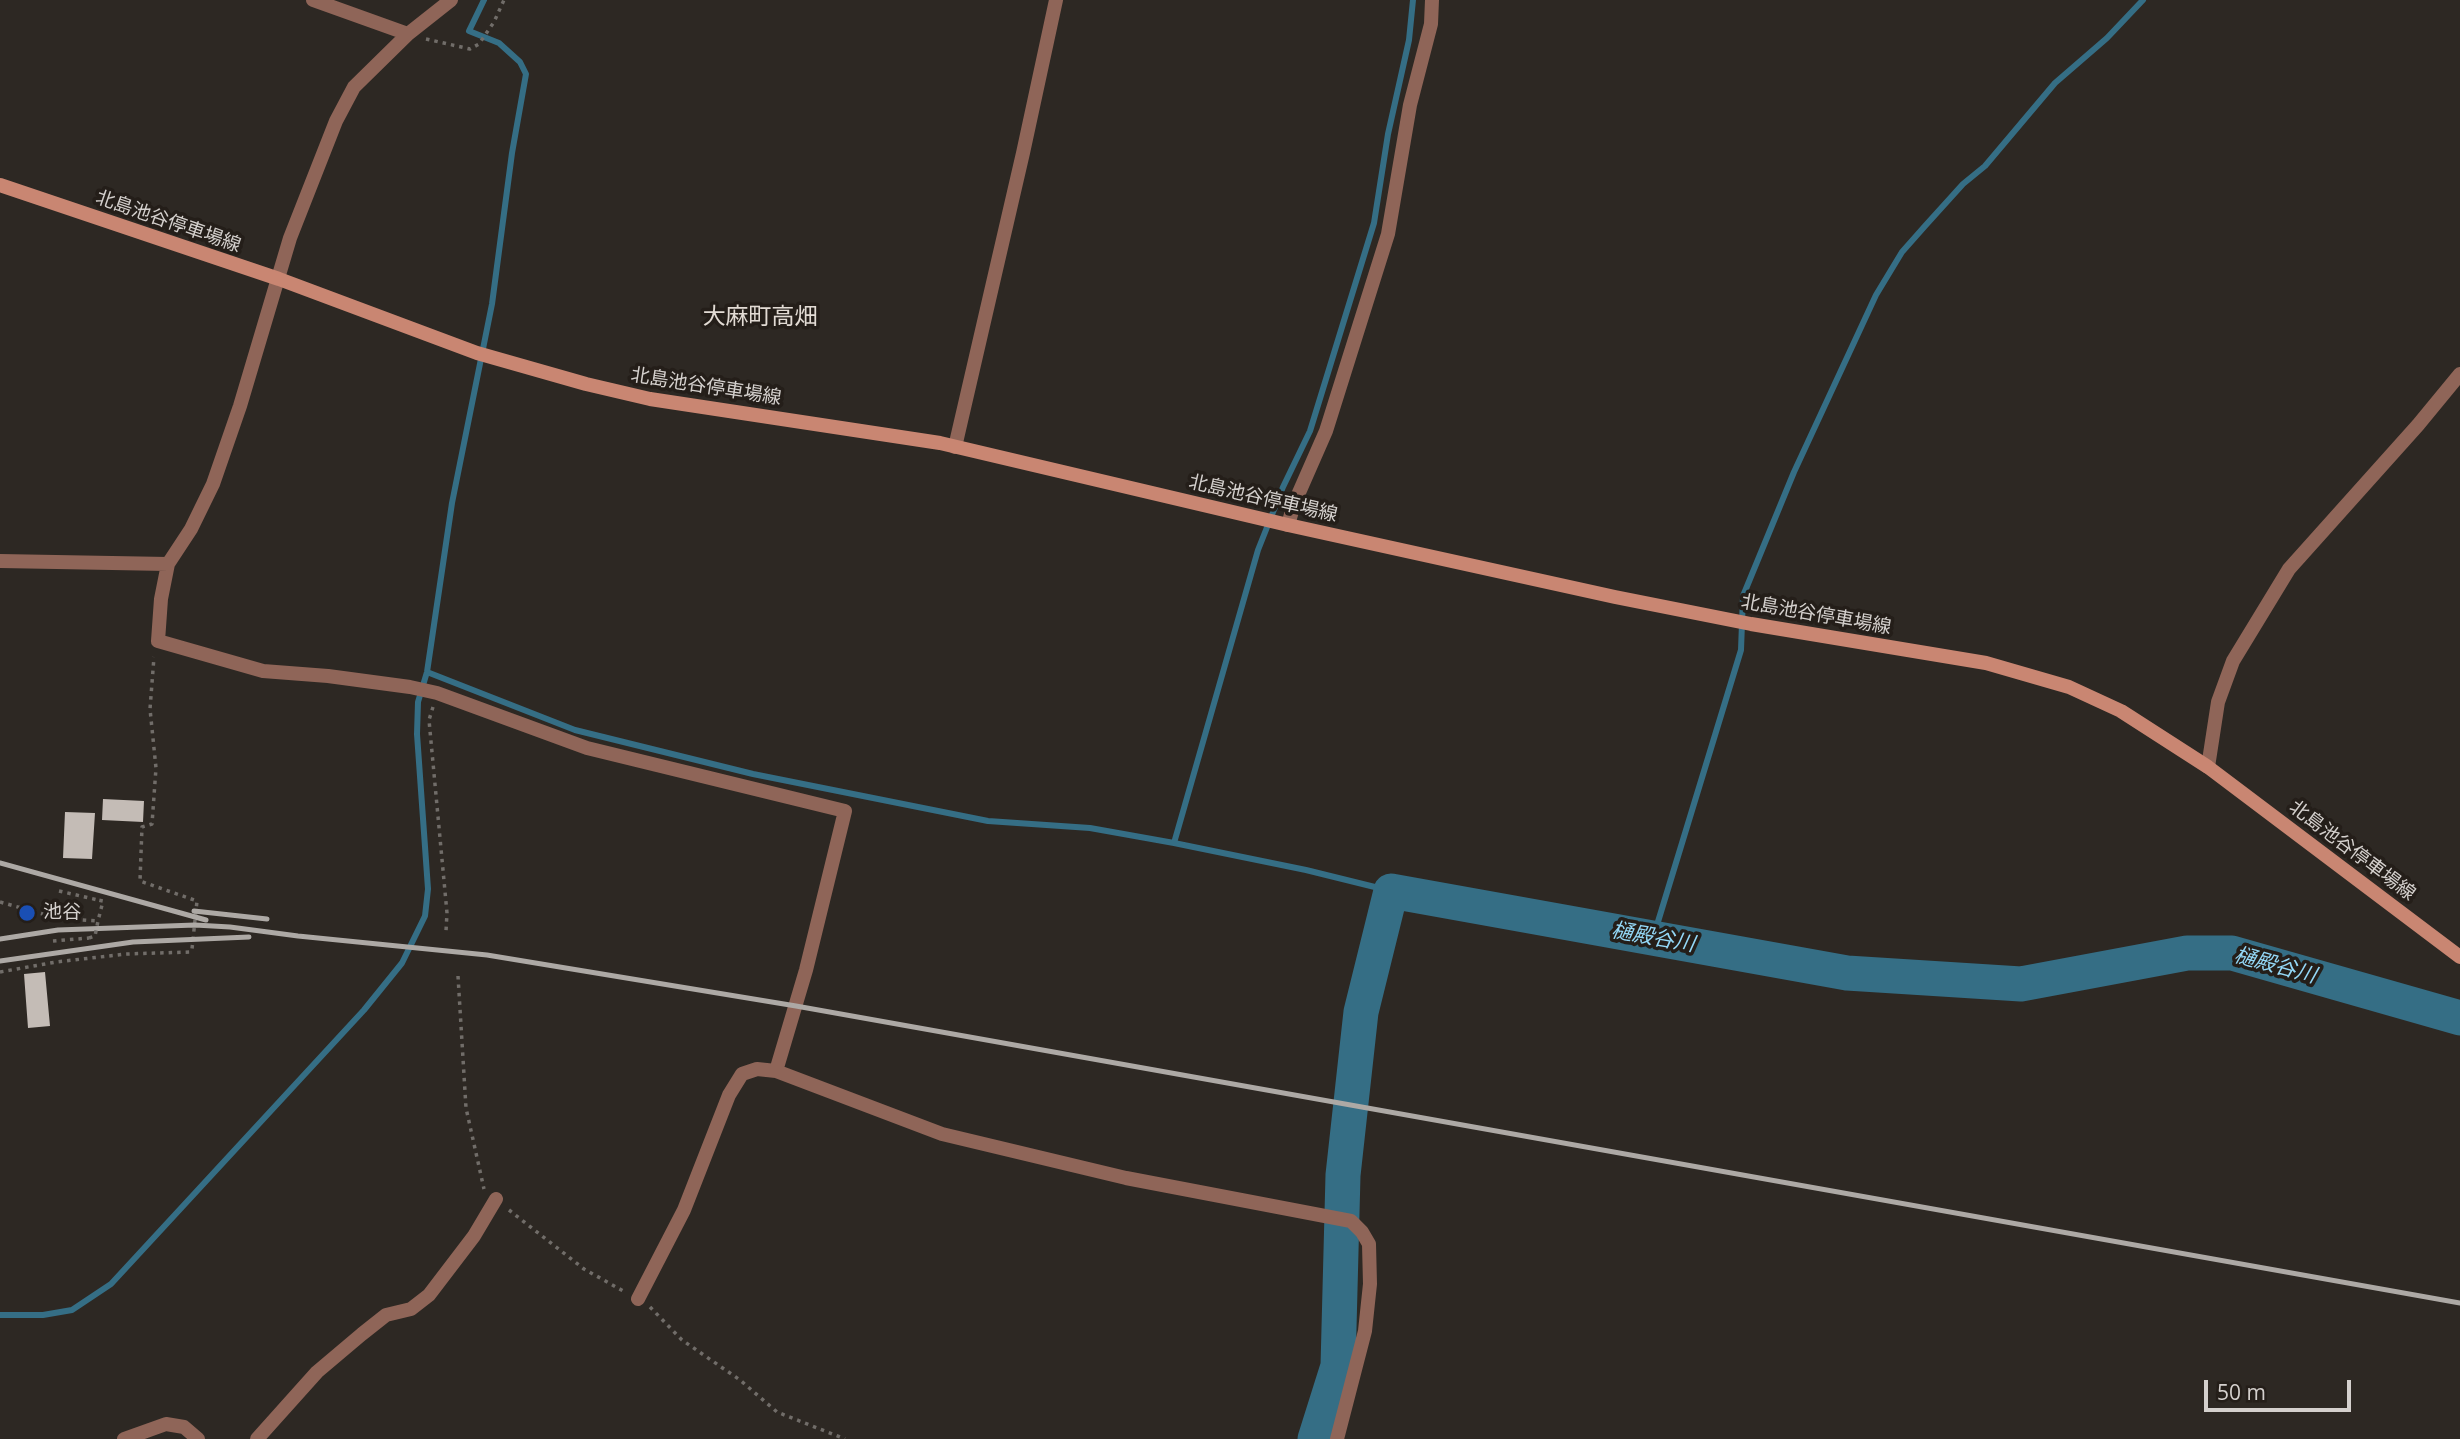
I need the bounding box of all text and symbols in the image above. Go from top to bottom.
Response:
street label: 北島池谷停車場線 [92,186,244,258]
district label: 大麻町高畑 [703,303,817,331]
street label: 北島池谷停車場線 [629,364,783,410]
street label: 北島池谷停車場線 [1186,471,1340,527]
street label: 北島池谷停車場線 [1739,591,1893,639]
street label: 北島池谷停車場線 [2284,796,2420,906]
place label: 池谷 [43,902,81,924]
marker: 池谷 [17,903,37,923]
water label: 樋殿谷川 [1609,918,1697,958]
water label: 樋殿谷川 [2231,943,2319,989]
scale bar [2208,1366,2355,1410]
text: 50 m [2217,1378,2266,1406]

